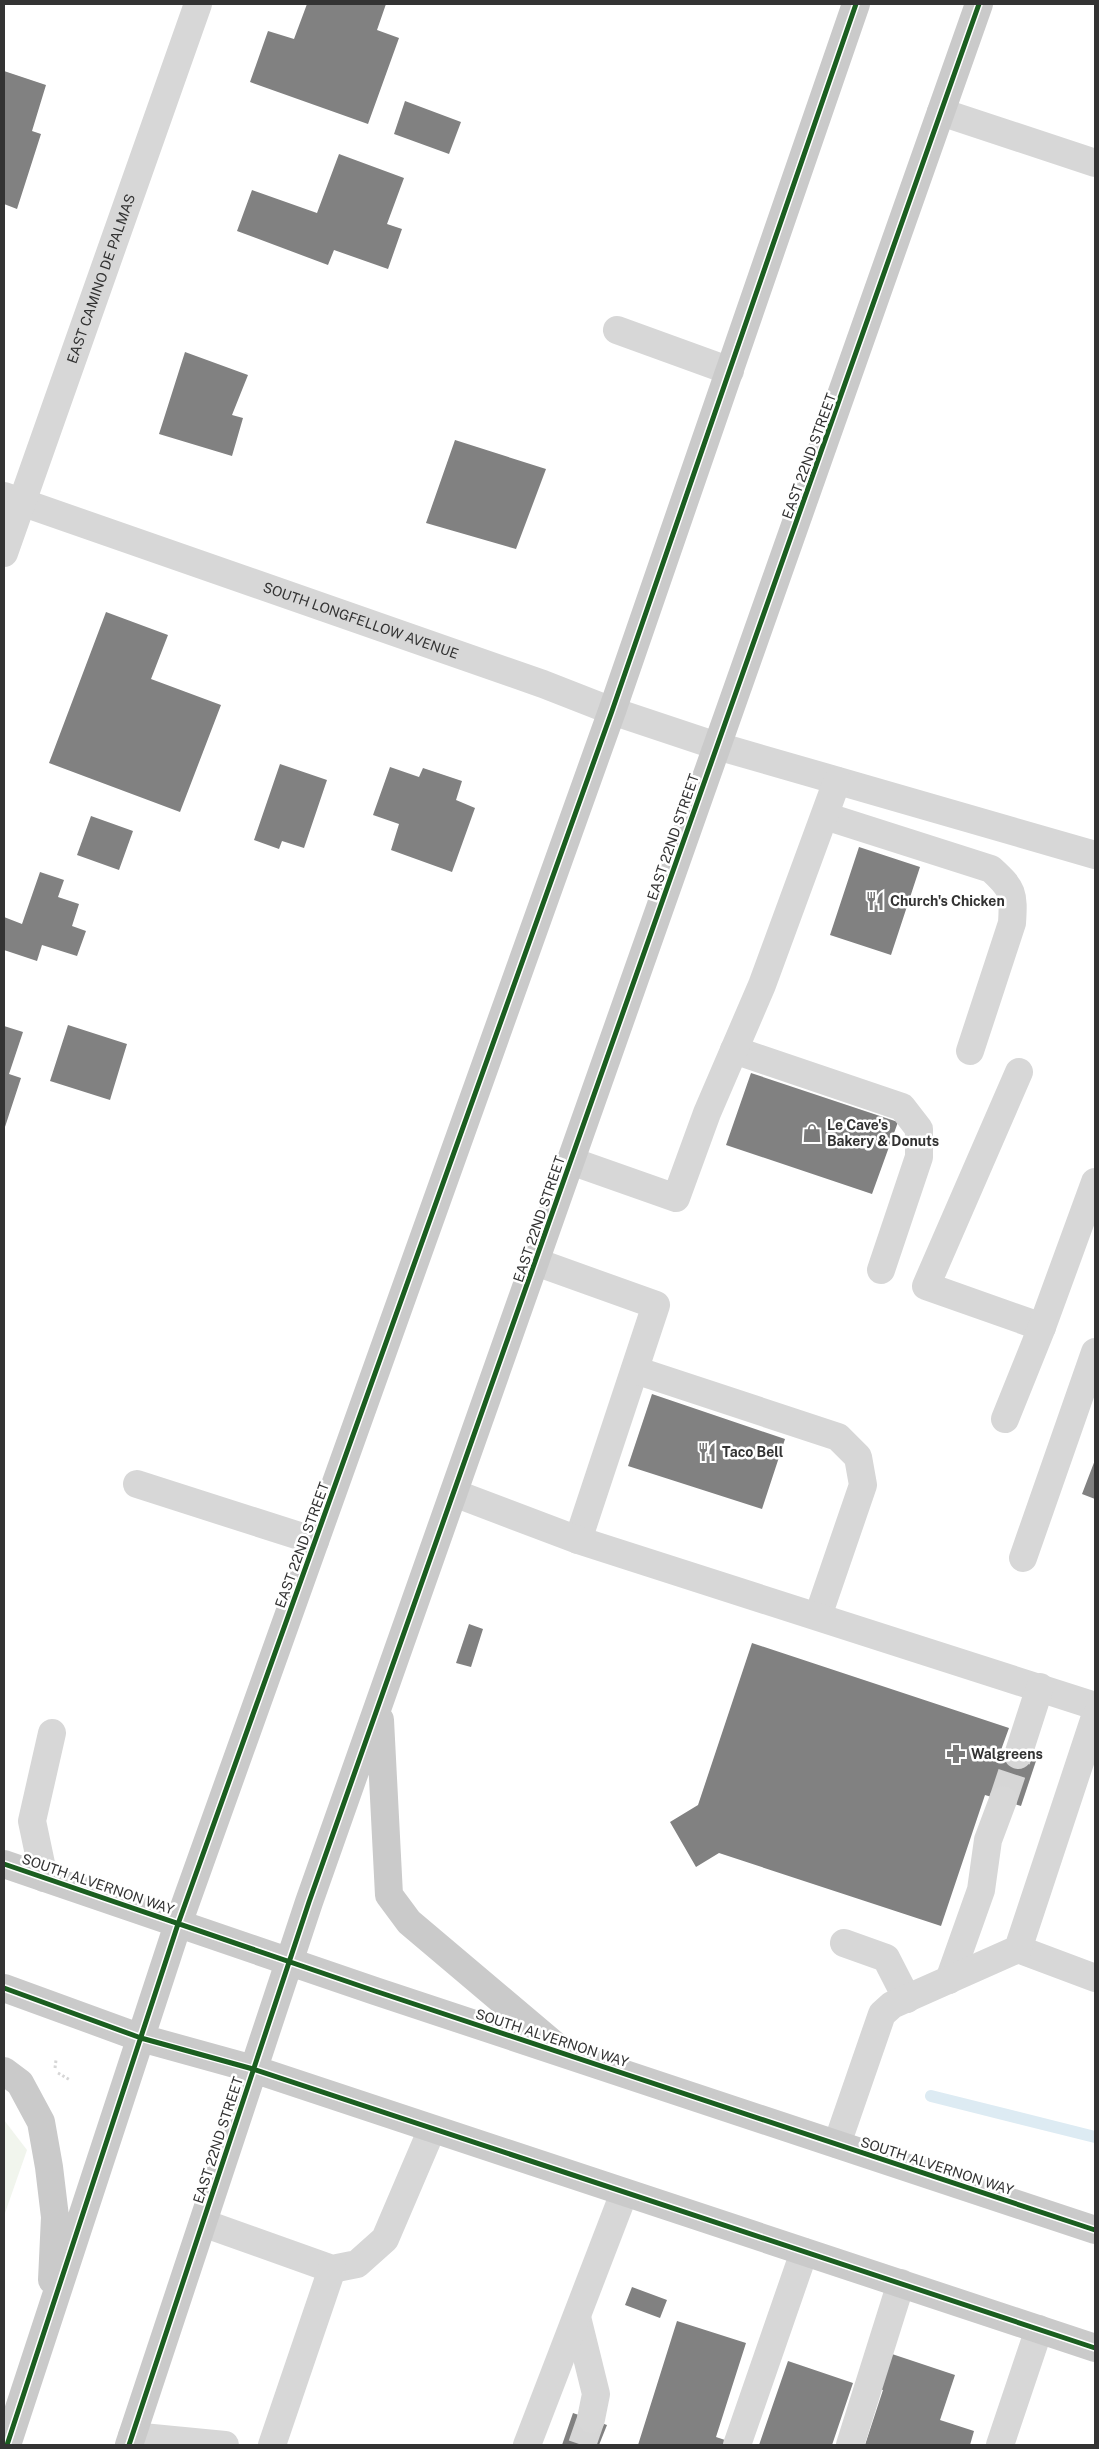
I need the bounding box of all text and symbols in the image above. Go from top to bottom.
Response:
street label: EAST CAMINO DE PALMAS [64,192,138,366]
street label: EAST 22ND STREET [779,391,839,521]
street label: SOUTH LONGFELLOW AVENUE [261,579,461,662]
street label: EAST 22ND STREET [644,772,702,902]
restaurant icon: Church's Chicken [864,890,886,912]
place label: Church's Chicken [890,893,1005,909]
place label: Le Cave's Bakery & Donuts [827,1117,939,1149]
shop icon: Le Cave's Bakery & Donuts [801,1122,823,1144]
street label: EAST 22ND STREET [510,1154,568,1284]
restaurant icon: Taco Bell [696,1441,718,1463]
place label: Taco Bell [722,1444,784,1460]
street label: EAST 22ND STREET [272,1480,332,1610]
pharmacy icon: Walgreens [945,1743,967,1765]
place label: Walgreens [971,1746,1043,1762]
street label: SOUTH ALVERNON WAY [20,1850,177,1918]
street label: SOUTH ALVERNON WAY [473,2006,631,2070]
street label: EAST 22ND STREET [190,2075,246,2205]
street label: SOUTH ALVERNON WAY [858,2134,1016,2198]

